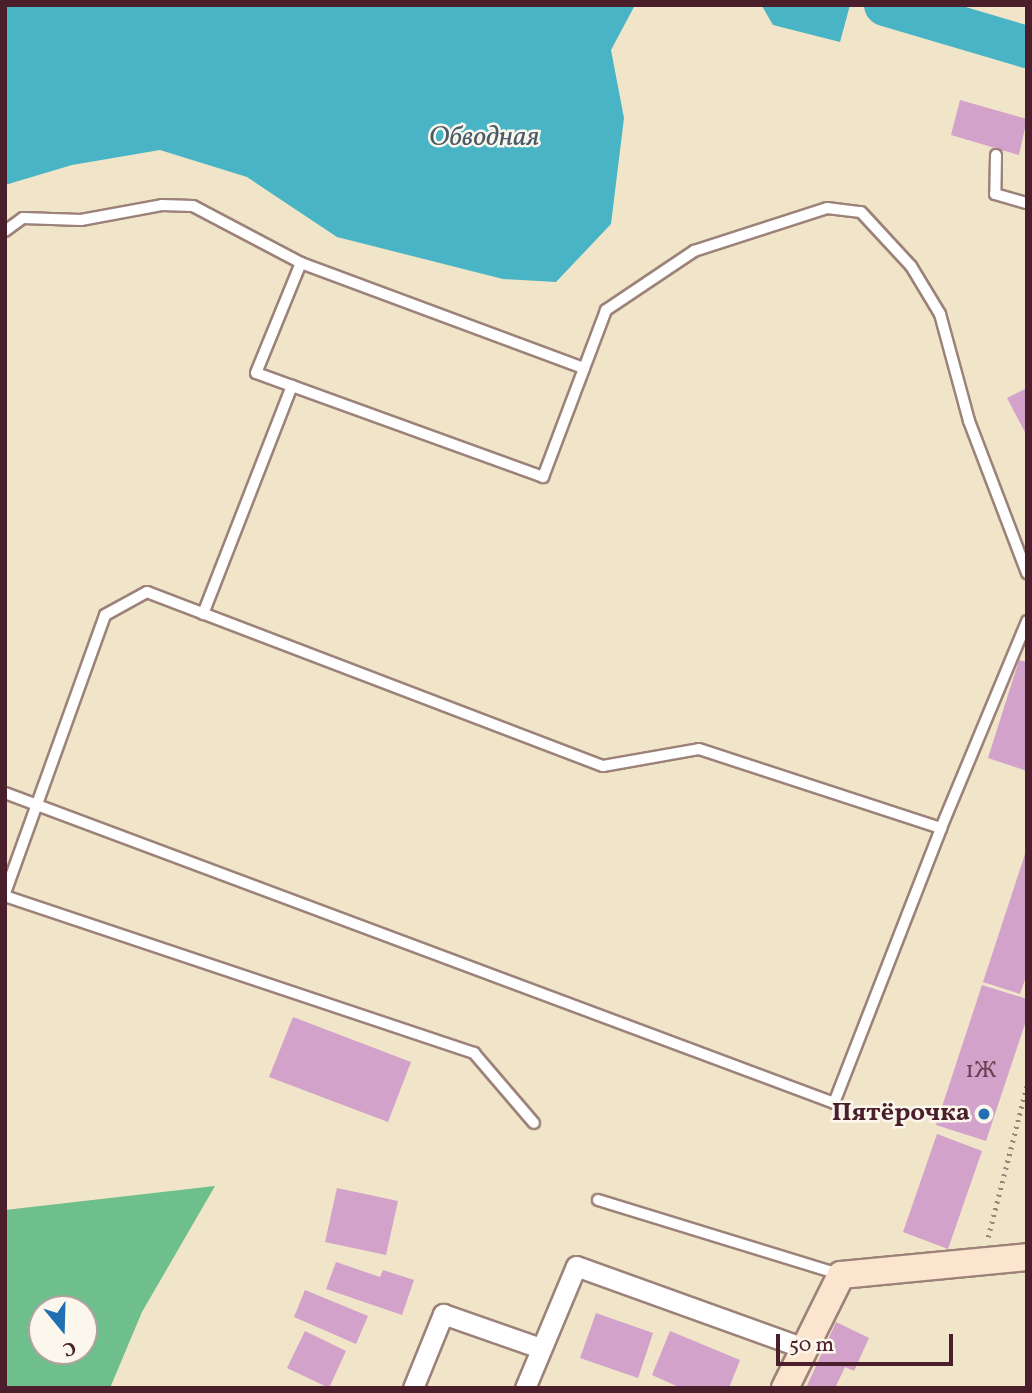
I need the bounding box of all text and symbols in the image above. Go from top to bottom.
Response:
water label: Обводная [429,121,539,155]
house number: 1Ж [965,1057,997,1085]
place label: Пятёрочка [832,1098,970,1130]
marker: Пятёрочка [976,1106,992,1122]
north arrow [28,1295,98,1365]
scale bar [780,1320,957,1364]
text: 50 m [789,1331,834,1360]
text: С [59,1334,79,1362]

